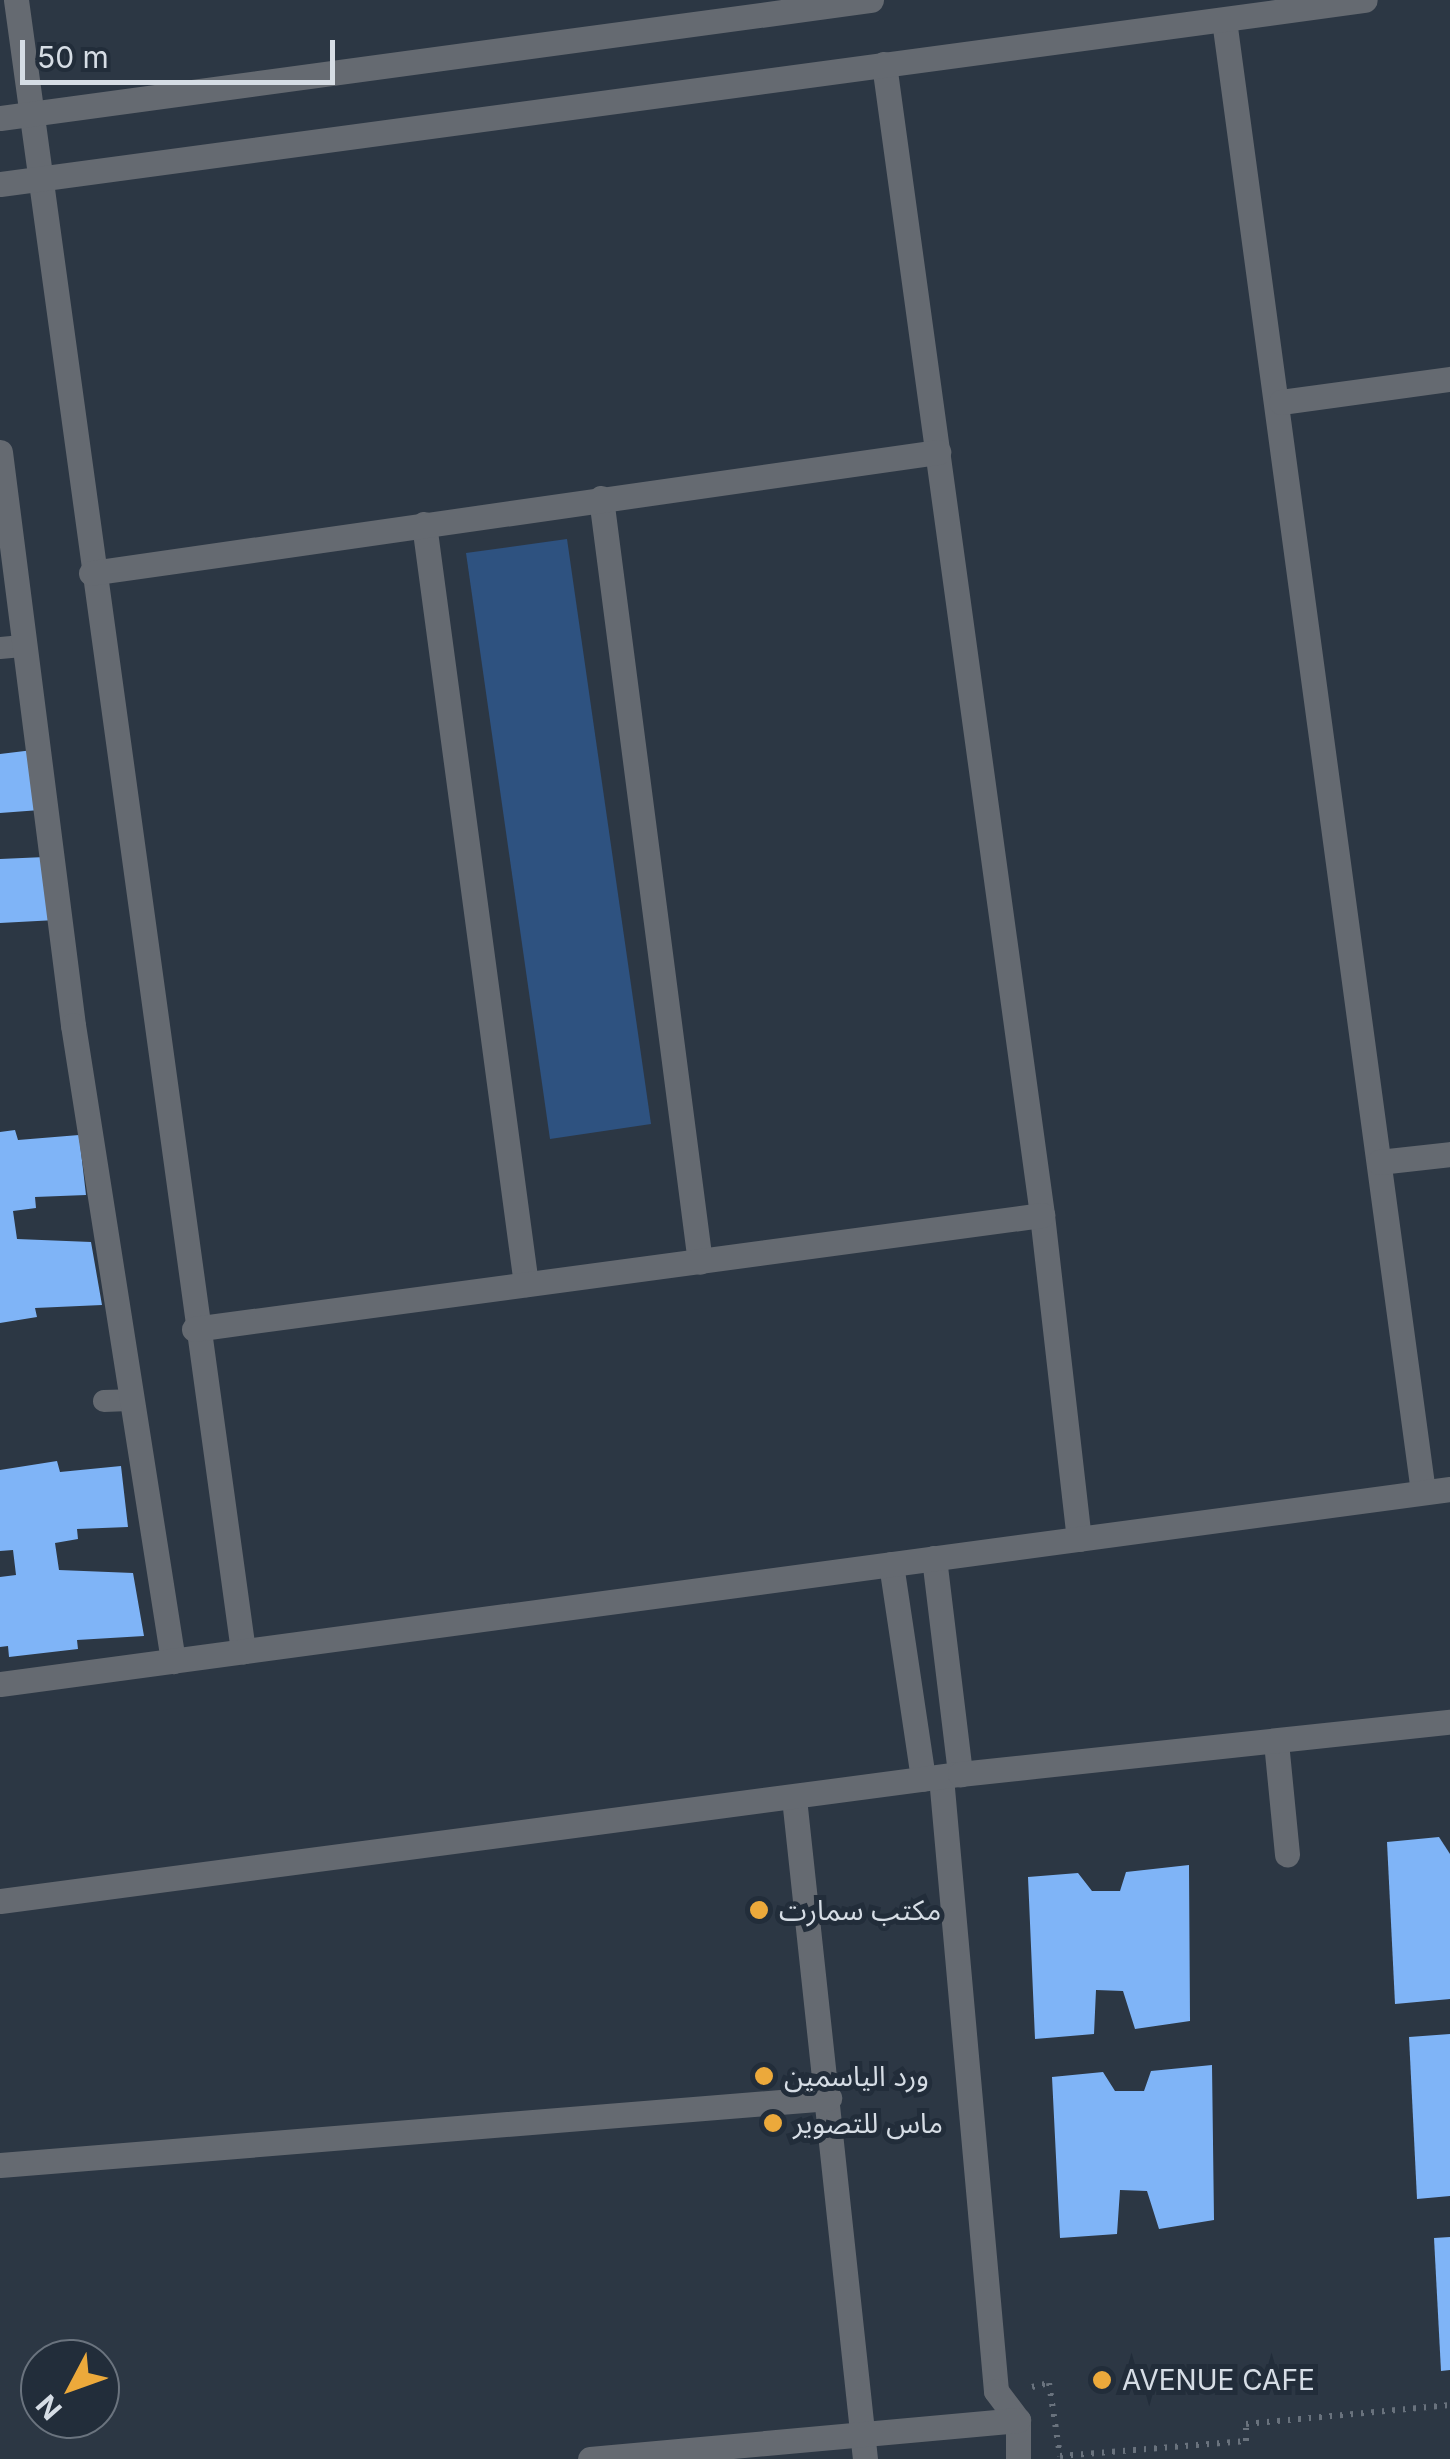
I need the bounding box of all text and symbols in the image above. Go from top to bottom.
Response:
scale bar [25,20,340,82]
text: 50 m [37,39,109,75]
place label: مكتب سمارت [779,1893,941,1927]
marker: مكتب سمارت [748,1899,770,1921]
place label: ورد الياسمين [784,2059,929,2093]
marker: ورد الياسمين [753,2065,775,2087]
place label: ماس للتصوير [793,2106,943,2140]
marker: ماس للتصوير [762,2112,784,2134]
north arrow [20,2339,120,2439]
place label: AVENUE CAFE [1122,2363,1315,2397]
marker: AVENUE CAFE [1091,2369,1113,2391]
text: N [29,2388,69,2427]

